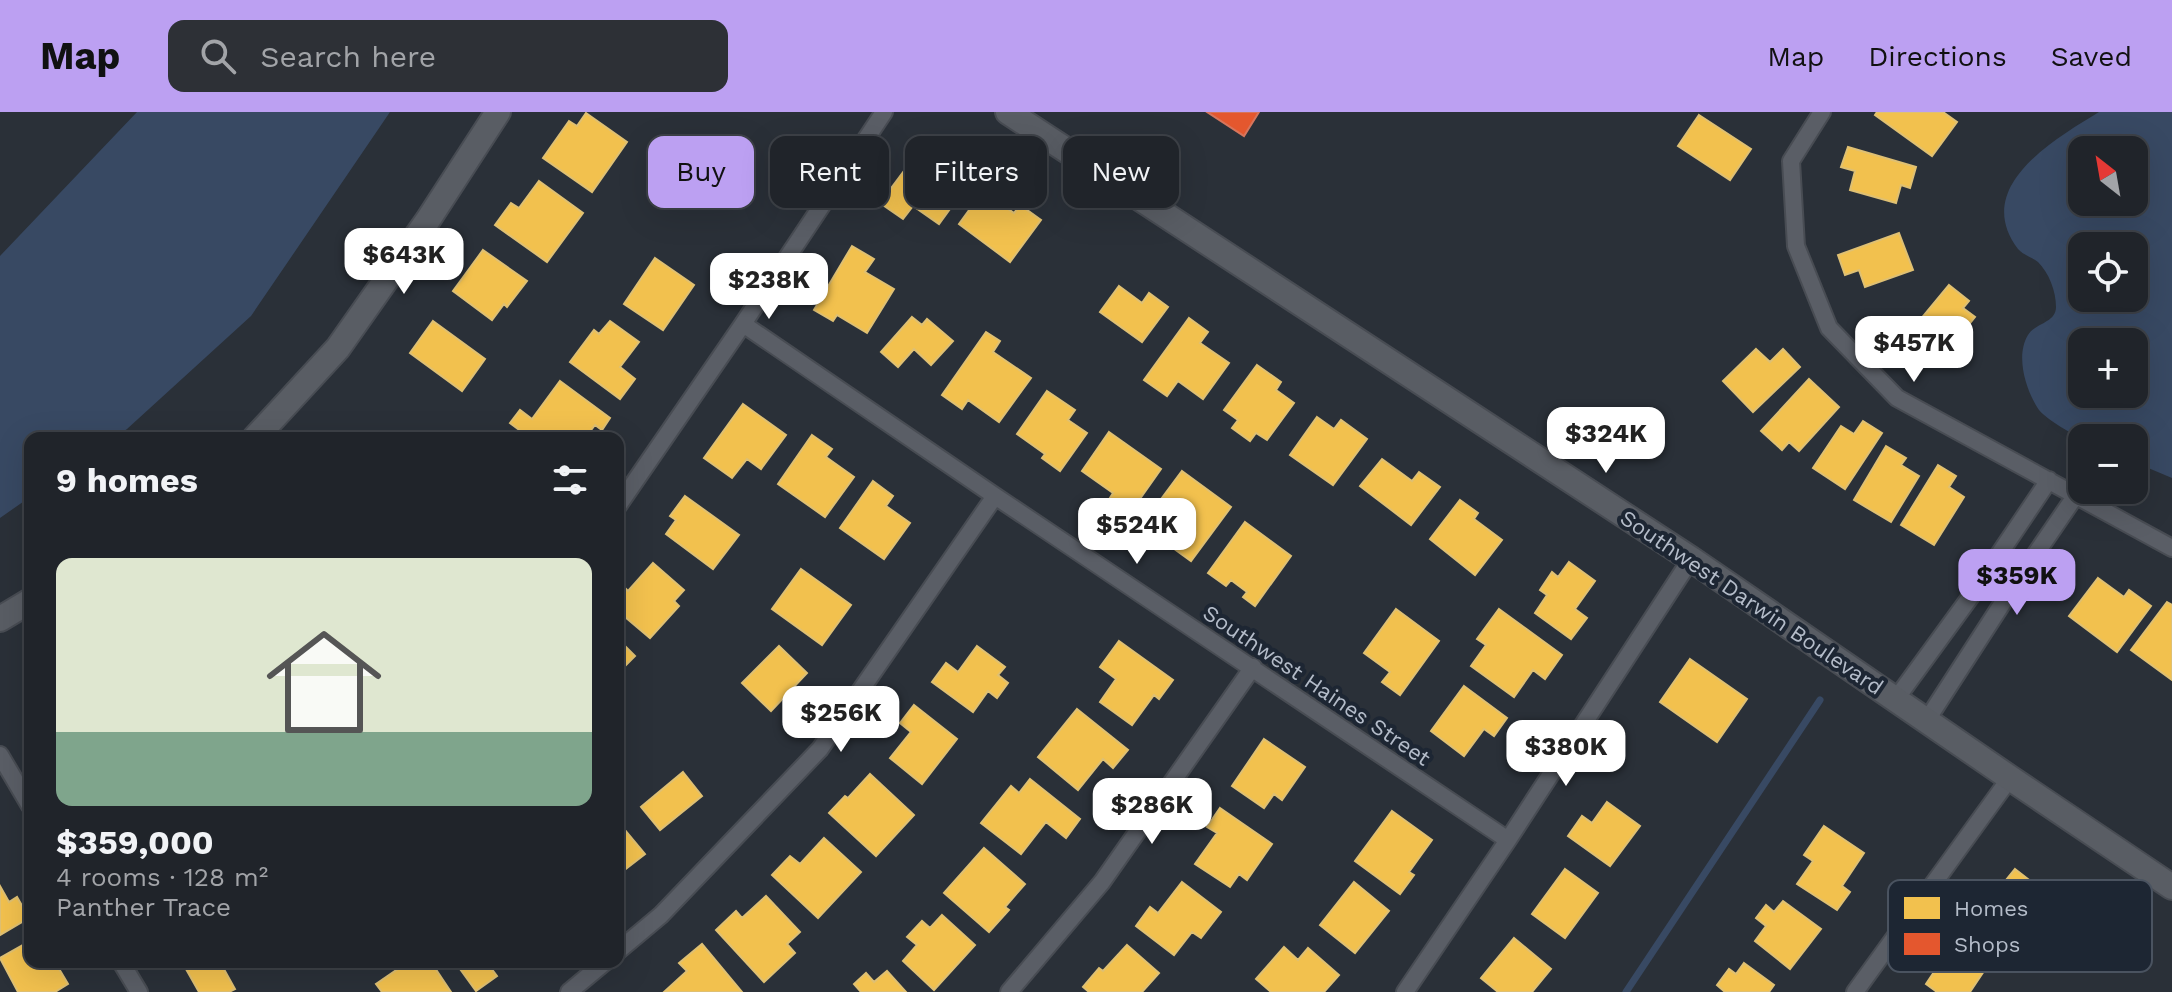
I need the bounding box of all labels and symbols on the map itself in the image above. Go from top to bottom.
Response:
north arrow [2068,136,2148,216]
pin: $643K [348,228,460,296]
pin: $238K [713,253,825,321]
pin: $457K [1858,316,1970,384]
pin: $324K [1550,407,1662,475]
pin: $524K [1081,498,1193,566]
street label: Southwest Darwin Boulevard [1616,505,1888,700]
pin: $359K [1961,549,2073,617]
street label: Southwest Haines Street [1198,600,1435,771]
pin: $256K [785,686,897,754]
pin: $380K [1510,720,1622,788]
pin: $286K [1096,778,1208,846]
legend [1888,880,2152,972]
text: Homes [1954,896,2028,921]
text: Shops [1954,932,2020,957]

